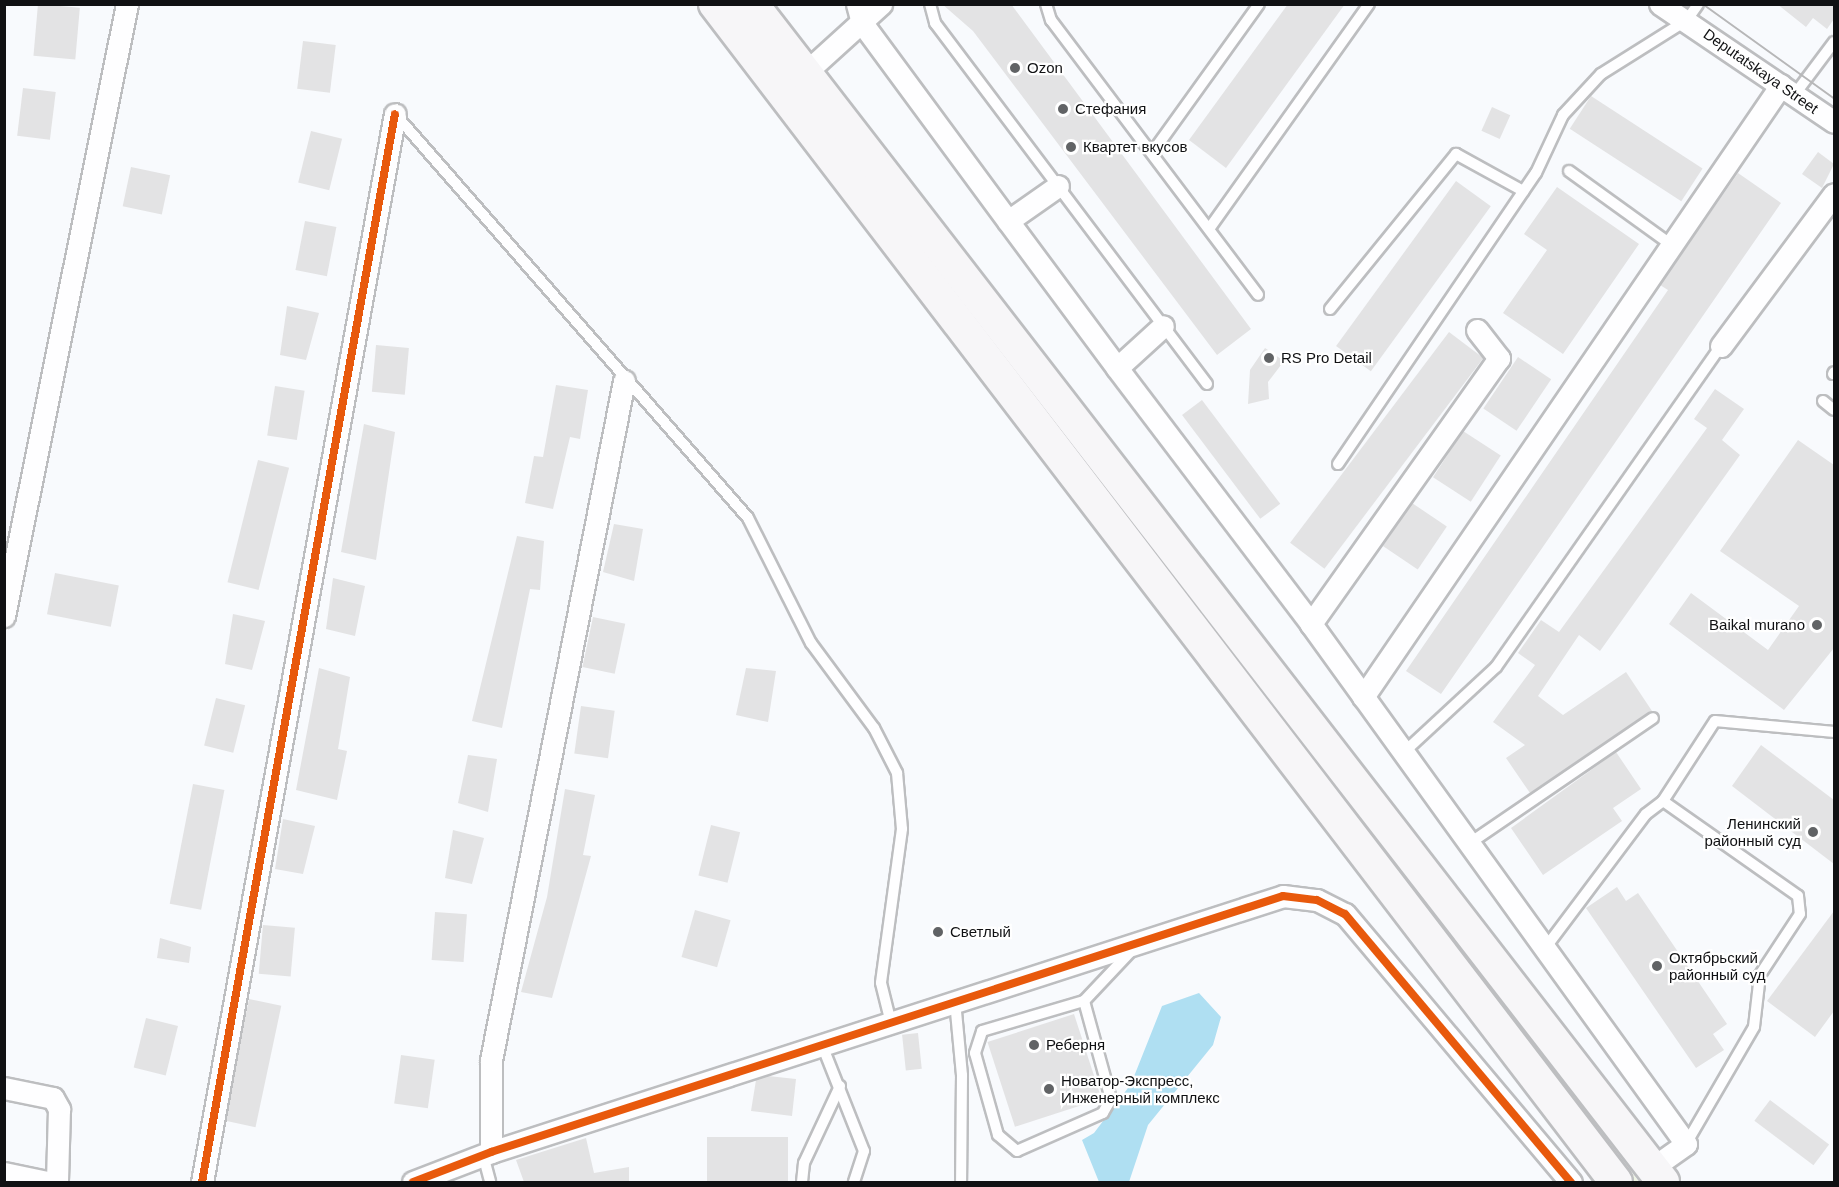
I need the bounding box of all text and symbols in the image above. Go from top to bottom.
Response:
street label: Deputatskaya Street [1700,25,1822,117]
place label: Ozon [1027,59,1063,77]
marker: Ozon [1008,61,1022,75]
place label: Стефания [1075,100,1146,118]
marker: Стефания [1056,102,1070,116]
place label: Квартет вкусов [1083,138,1187,156]
marker: Квартет вкусов [1064,140,1078,154]
place label: RS Pro Detail [1281,349,1372,367]
marker: RS Pro Detail [1262,351,1276,365]
place label: Baikal murano [1709,616,1805,634]
marker: Baikal murano [1810,618,1824,632]
place label: Ленинский районный суд [1704,814,1801,849]
marker: Ленинский районный суд [1806,825,1820,839]
place label: Светлый [950,923,1011,941]
marker: Светлый [931,925,945,939]
place label: Октябрьский районный суд [1669,948,1766,983]
marker: Октябрьский районный суд [1650,959,1664,973]
place label: Реберня [1046,1036,1105,1054]
marker: Реберня [1027,1038,1041,1052]
place label: Новатор-Экспресс, Инженерный комплекс [1061,1071,1220,1106]
marker: Новатор-Экспресс, Инженерный комплекс [1042,1082,1056,1096]

